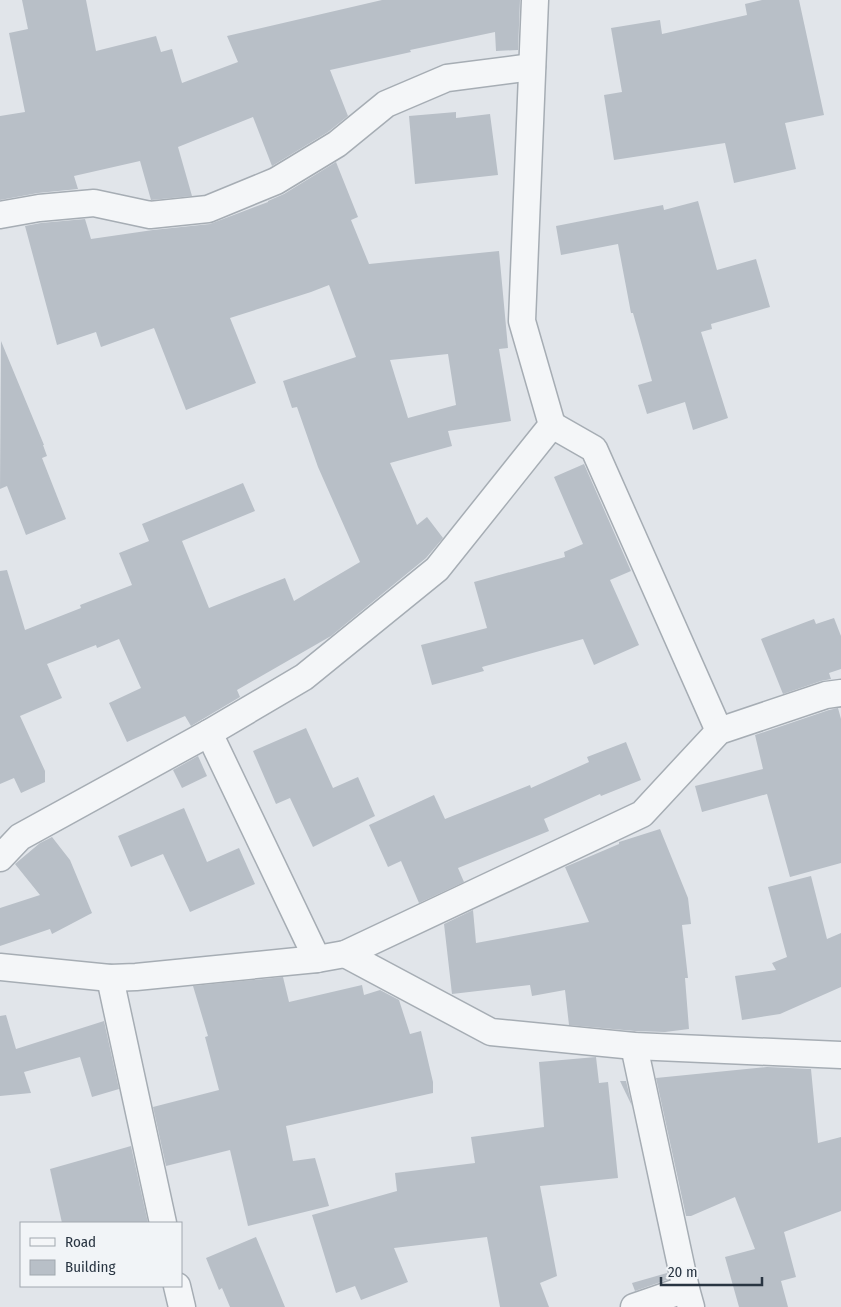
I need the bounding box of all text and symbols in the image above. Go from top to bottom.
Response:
legend [20,1222,182,1287]
text: Road [65,1233,96,1251]
scale bar [661,1254,762,1286]
text: Building [65,1258,116,1276]
text: 20 m [668,1263,698,1281]

